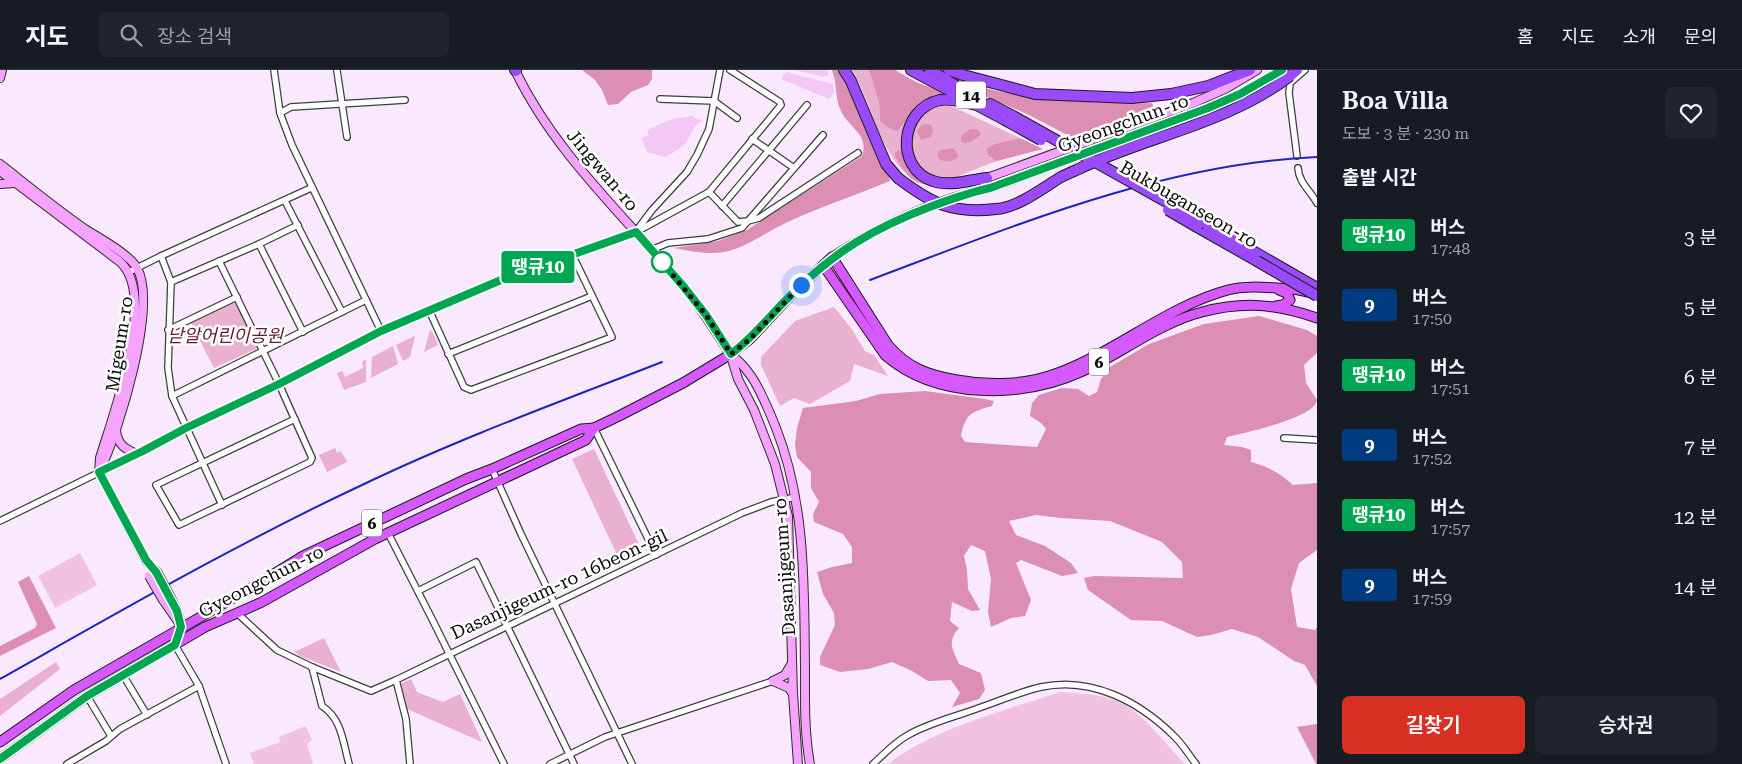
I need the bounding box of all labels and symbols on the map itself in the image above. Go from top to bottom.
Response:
road number: 14 [956,82,986,108]
street label: Gyeongchun-ro [1055,90,1191,156]
street label: Jingwan-ro [563,125,643,215]
street label: Bukbuganseon-ro [1116,156,1262,252]
line badge: 땡큐10 [503,251,573,283]
unlabelled marker [651,251,673,273]
your location [789,273,814,298]
street label: Migeum-ro [101,295,137,393]
park label: 낟알어린이공원 [167,325,284,346]
road number: 6 [1089,348,1109,376]
street label: Dasanjigeum-ro [769,497,799,637]
road number: 6 [362,509,382,536]
street label: Dasanjigeum-ro 16beon-gil [447,524,671,644]
street label: Gyeongchun-ro [195,540,327,622]

